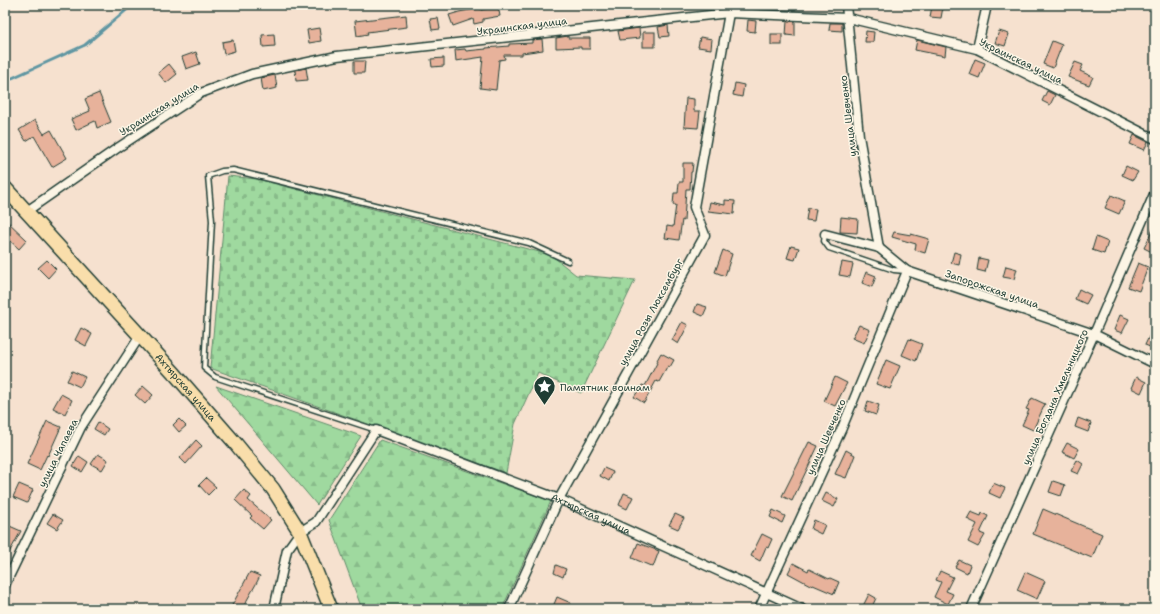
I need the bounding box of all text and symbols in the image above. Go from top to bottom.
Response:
street label: Украинская улица [476,14,569,38]
street label: Украинская улица [977,35,1065,87]
street label: улица Шевченко [837,75,859,157]
street label: Украинская улица [117,79,202,139]
street label: улица Розы Люксембург [616,256,686,368]
street label: Запорожская улица [943,267,1041,311]
street label: улица Богдана Хмельницкого [1019,327,1091,467]
street label: Ахтырская улица [153,350,220,424]
place icon: Памятник воинам [532,374,558,407]
place label: Памятник воинам [560,381,650,394]
street label: улица Шевченко [803,397,849,477]
street label: улица Чапаева [35,416,81,489]
street label: Ахтырская улица [549,490,634,537]

